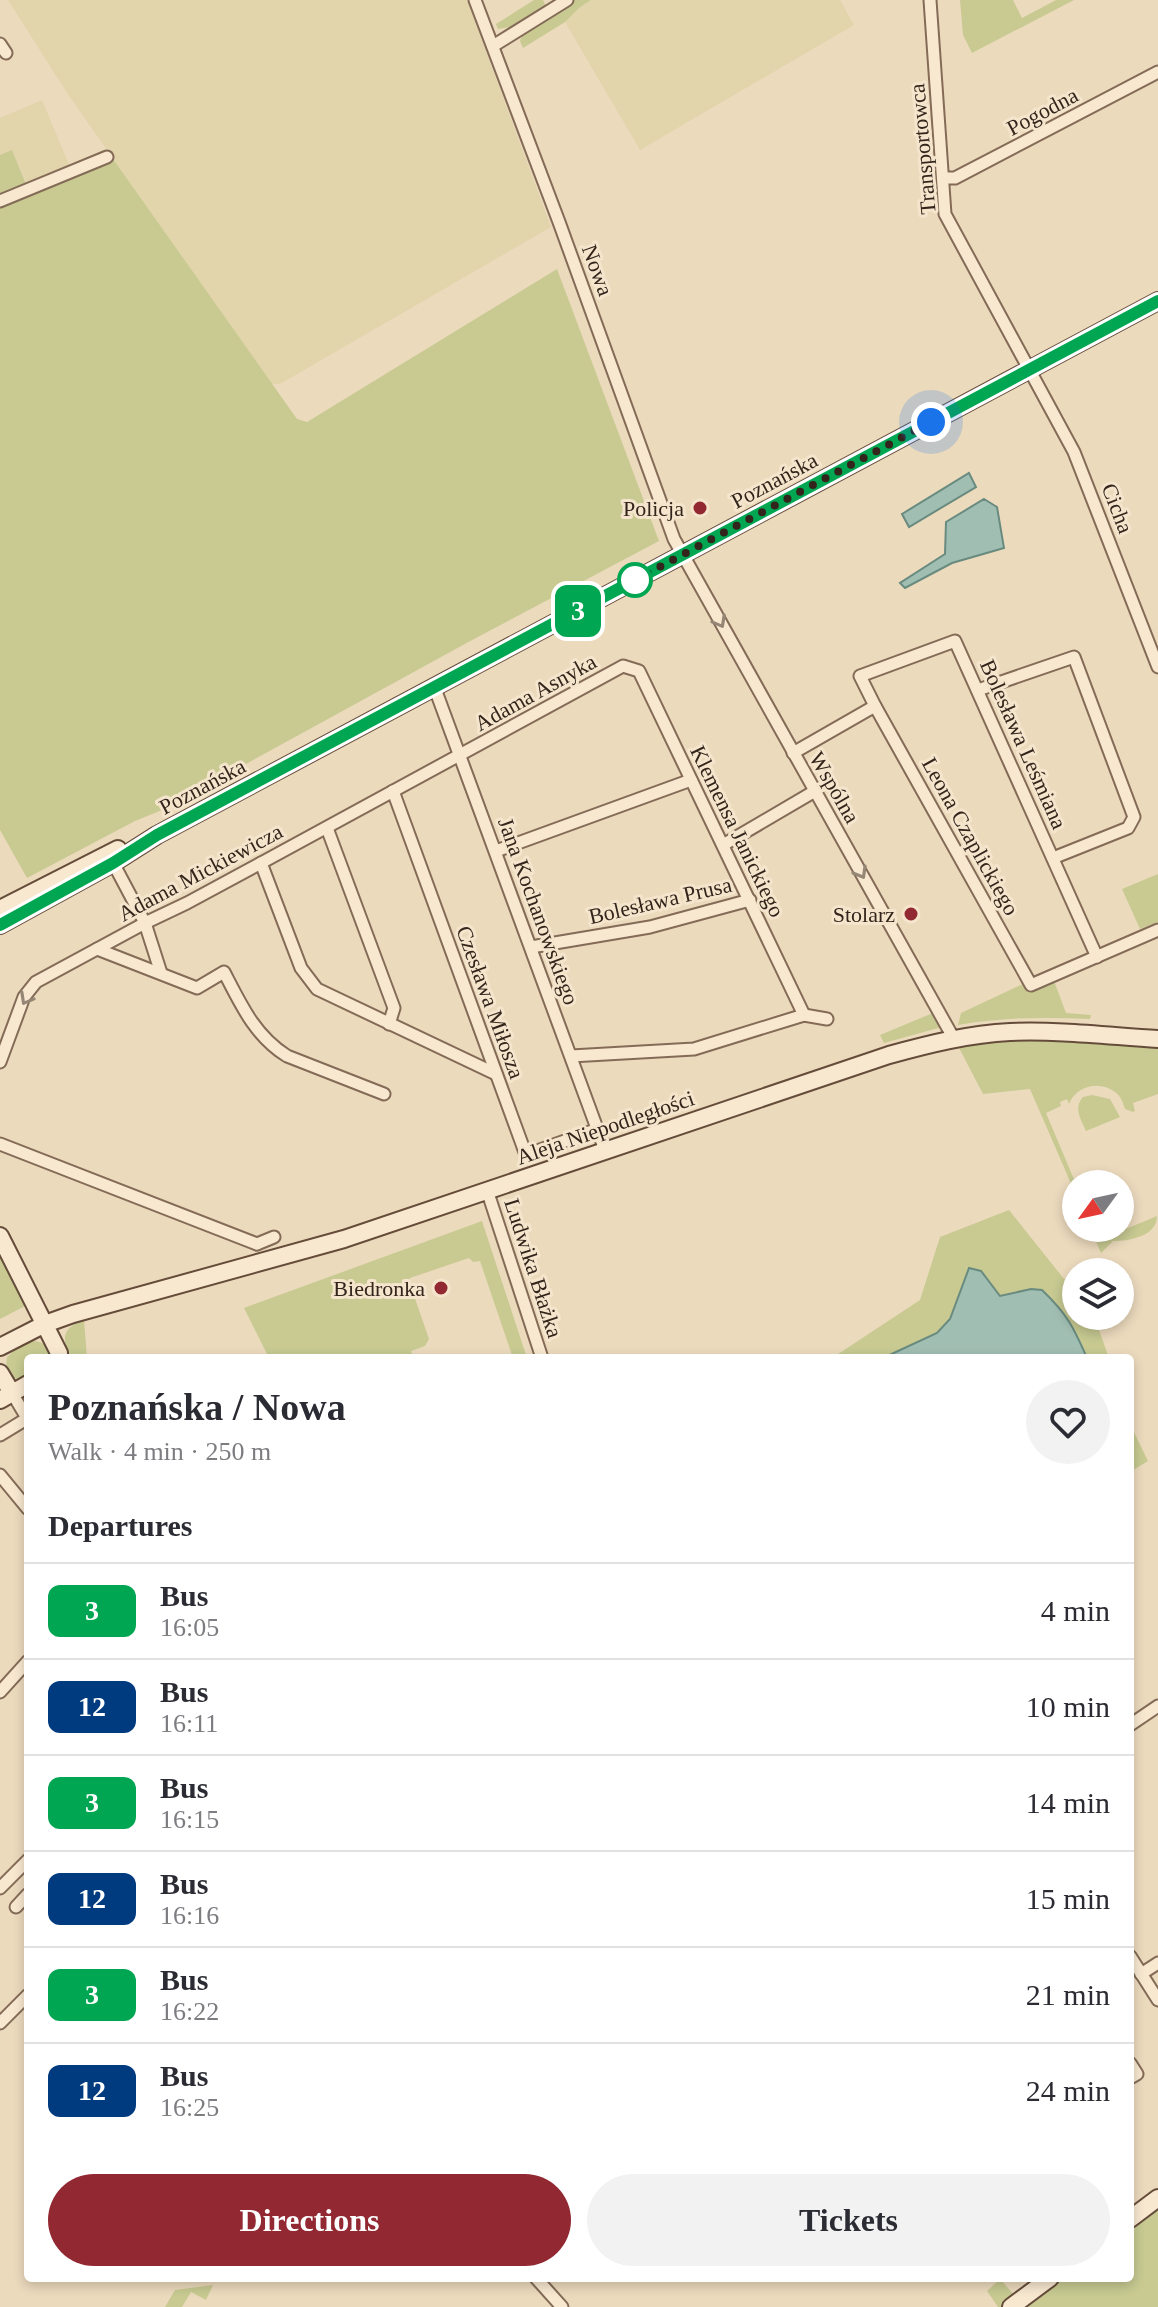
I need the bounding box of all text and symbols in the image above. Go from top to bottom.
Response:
street label: Transportowca [904,82,941,215]
street label: Pogodna [1002,82,1082,141]
street label: Nowa [577,241,618,299]
your location [911,402,951,442]
street label: Poznańska [727,447,822,514]
street label: Cicha [1097,480,1138,537]
place label: Policja [623,496,684,521]
marker: Policja [691,499,709,517]
unlabelled marker [618,563,652,597]
line badge: 3 [552,585,604,637]
text: 3 [571,595,585,626]
one-way arrow [710,614,726,628]
street label: Adama Asnyka [470,649,601,736]
street label: Bolesława Leśmiana [975,656,1072,833]
street label: Klemensa Janickiego [685,741,790,921]
street label: Wspólna [804,747,865,828]
street label: Poznańska [155,753,250,820]
street label: Leona Czaplickiego [917,753,1024,920]
street label: Jana Kochanowskiego [493,814,584,1008]
street label: Adama Mickiewicza [114,818,287,926]
one-way arrow [852,865,867,879]
street label: Bolesława Prusa [586,872,734,929]
place label: Stolarz [833,902,895,927]
marker: Stolarz [902,905,920,923]
street label: Czesława Miłosza [451,922,530,1082]
one-way arrow [20,991,35,1005]
street label: Aleja Niepodległości [513,1085,697,1170]
north arrow [1062,1170,1134,1242]
map controls [1062,1170,1134,1330]
street label: Ludwika Błażka [499,1195,568,1341]
button: layers [1062,1258,1134,1330]
place label: Biedronka [333,1276,425,1301]
marker: Biedronka [432,1279,450,1297]
button: heart [1026,1380,1110,1464]
text: Poznańska / Nowa [48,1386,346,1428]
text: Walk · 4 min · 250 m [48,1437,271,1466]
text: Departures [48,1509,192,1542]
text: Bus [160,1579,208,1612]
text: 4 min [1041,1594,1110,1627]
text: 3 [85,1595,99,1626]
text: 16:05 [160,1613,219,1642]
text: Bus [160,1675,208,1708]
text: 10 min [1026,1690,1110,1723]
text: 12 [78,1691,106,1722]
text: 16:11 [160,1709,218,1738]
text: Bus [160,1771,208,1804]
text: 14 min [1026,1786,1110,1819]
text: 3 [85,1787,99,1818]
text: 16:15 [160,1805,219,1834]
text: Bus [160,1867,208,1900]
text: 15 min [1026,1882,1110,1915]
text: 12 [78,1883,106,1914]
text: 16:16 [160,1901,219,1930]
text: Bus [160,1963,208,1996]
text: 21 min [1026,1978,1110,2011]
text: 3 [85,1979,99,2010]
text: 16:22 [160,1997,219,2026]
text: Bus [160,2059,208,2092]
text: 24 min [1026,2074,1110,2107]
text: 12 [78,2075,106,2106]
text: 16:25 [160,2093,219,2122]
button: Directions [48,2174,571,2266]
button: Tickets [587,2174,1110,2266]

